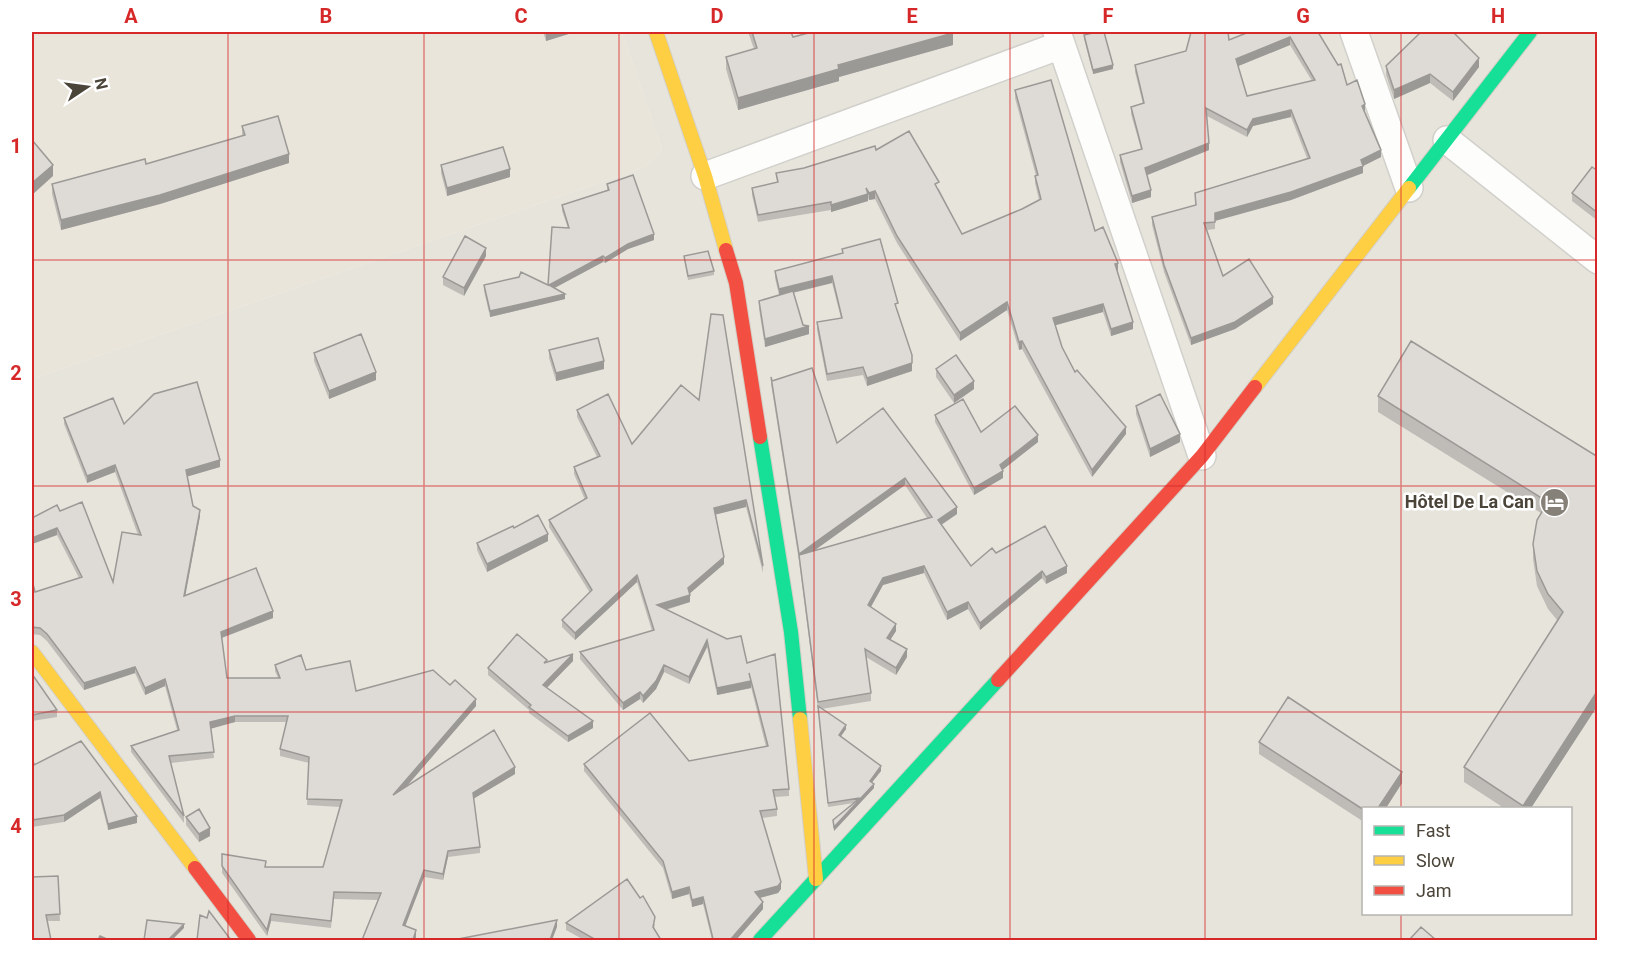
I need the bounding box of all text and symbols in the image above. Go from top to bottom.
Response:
text: A [124,4,138,28]
text: B [320,4,332,28]
text: C [514,4,528,28]
text: D [711,4,724,28]
text: E [906,4,918,28]
text: F [1103,4,1114,28]
text: G [1296,4,1310,28]
text: H [1491,4,1505,28]
north arrow [57,57,117,117]
text: N [91,76,112,91]
text: 1 [10,134,22,158]
text: 2 [10,361,22,385]
hotel icon: Hôtel De La Can [1539,486,1571,518]
place label: Hôtel De La Can [1405,491,1534,512]
text: 3 [10,587,22,611]
legend [1362,807,1572,915]
text: 4 [10,814,22,838]
text: Fast [1416,820,1451,841]
text: Slow [1416,850,1455,871]
text: Jam [1416,880,1452,901]

